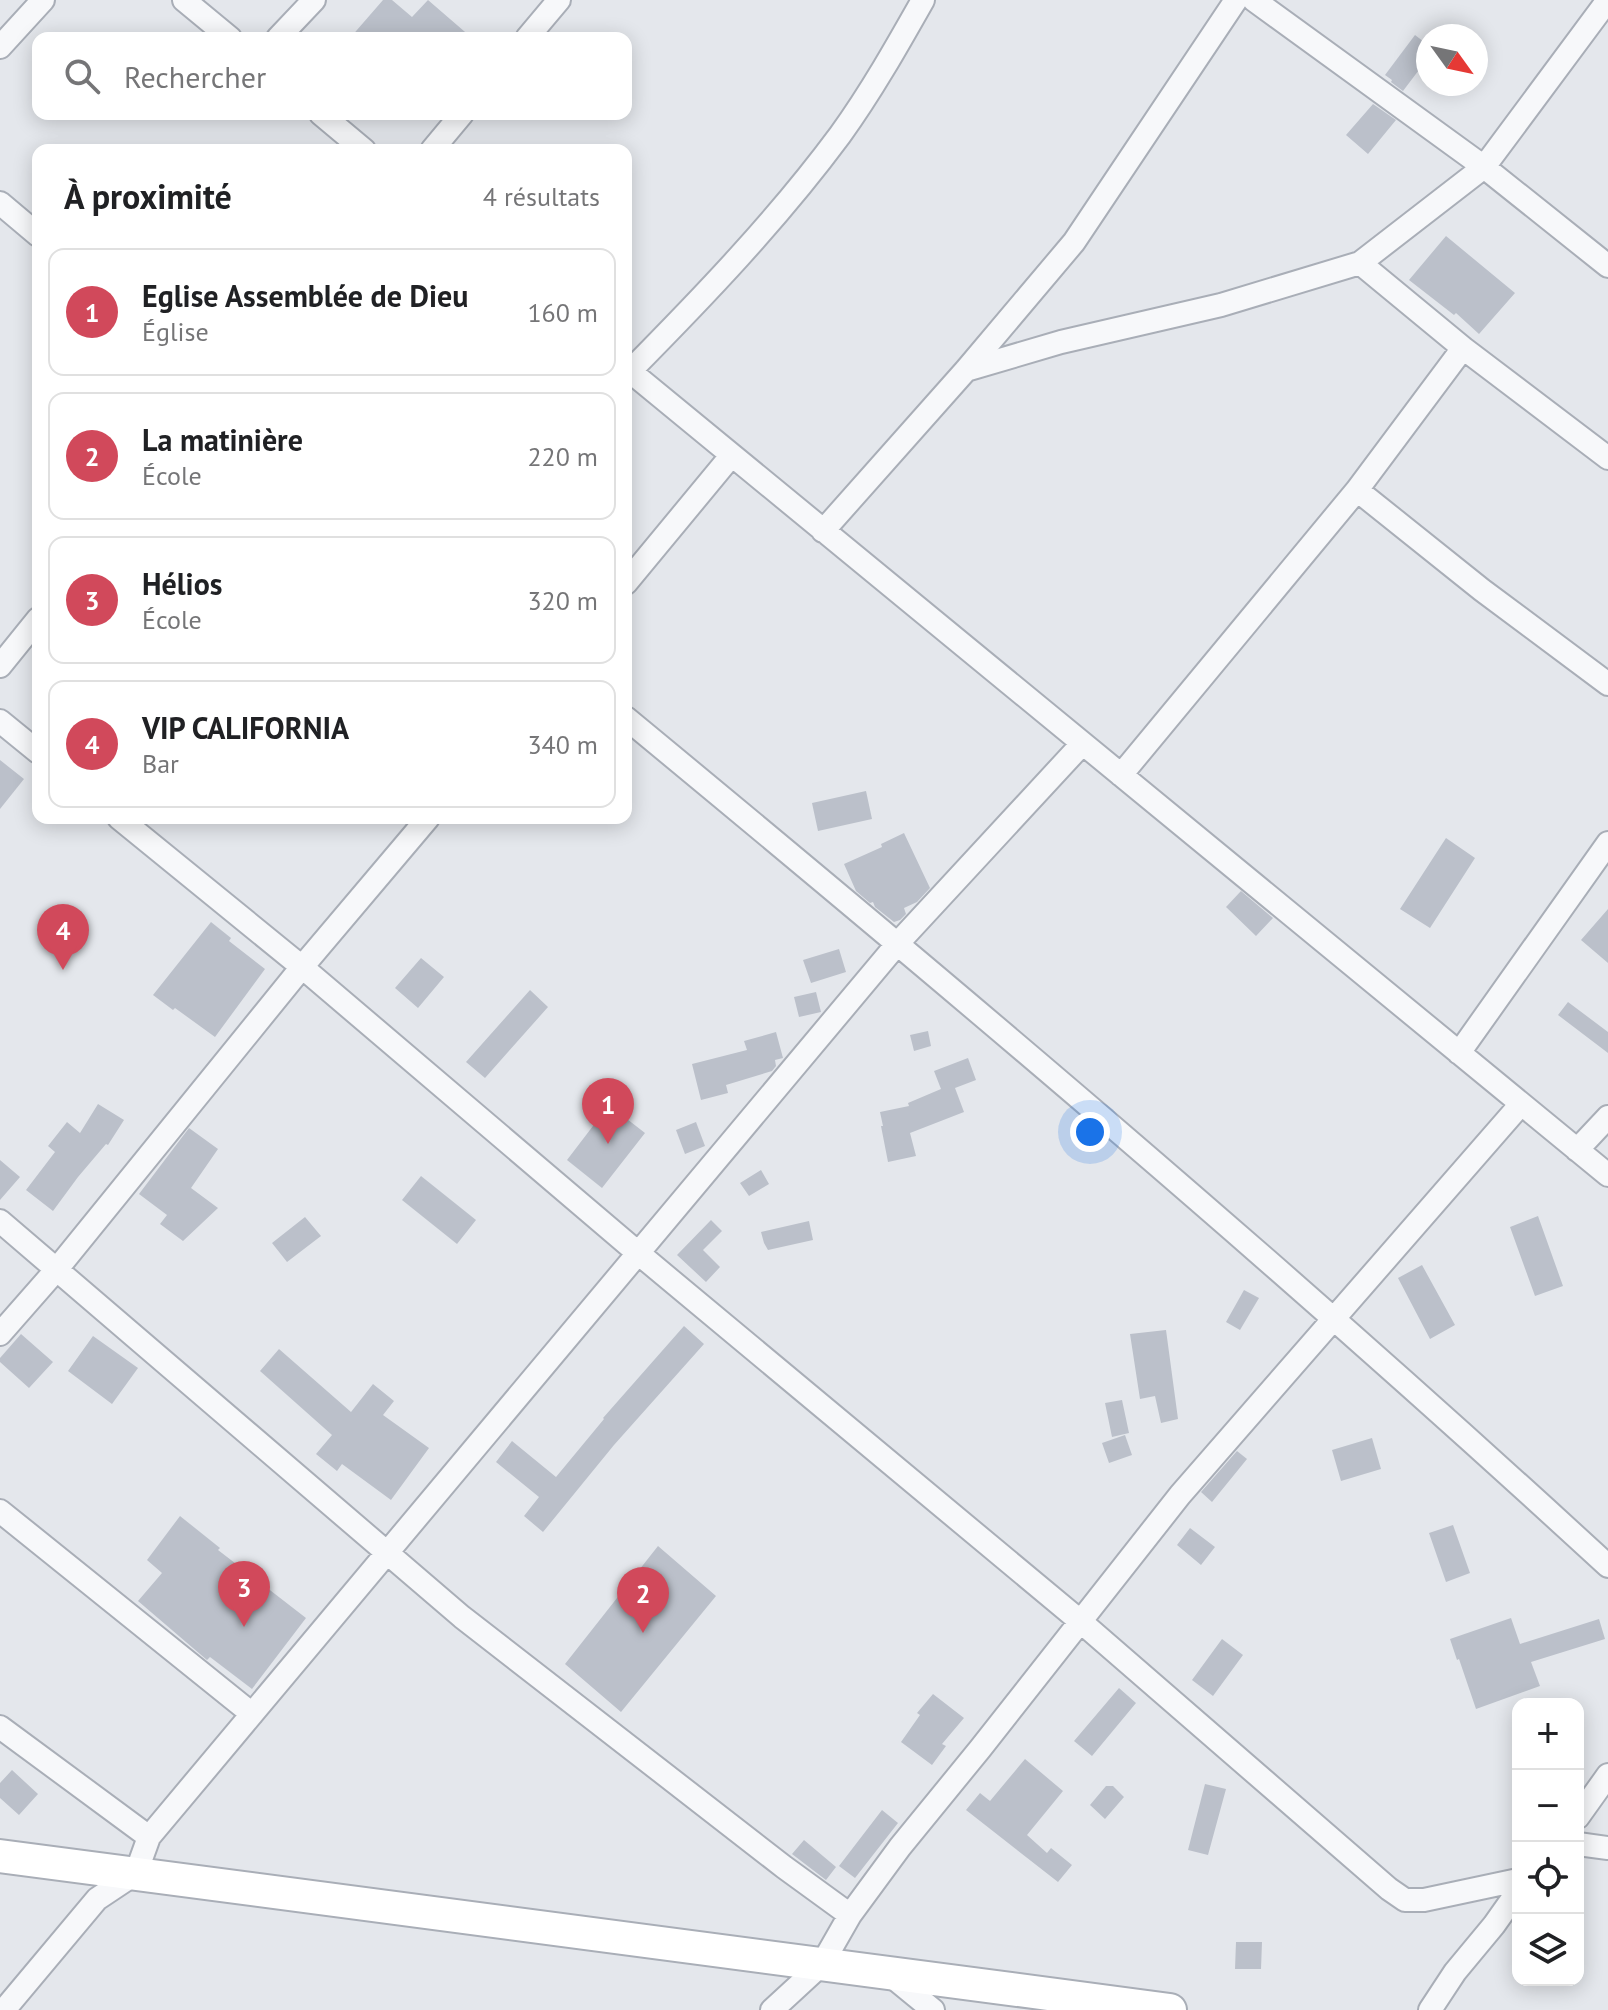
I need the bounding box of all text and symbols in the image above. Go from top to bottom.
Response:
north arrow [1416,24,1488,96]
search box [32,32,632,120]
icon: search [60,54,104,98]
text: Rechercher [124,57,266,96]
text: À proximité [64,174,232,218]
text: 4 résultats [483,180,600,213]
text: Eglise Assemblée de Dieu [142,276,468,315]
text: 1 [85,296,99,329]
text: 160 m [527,296,598,329]
text: Église [142,315,209,348]
text: La matinière [142,420,303,459]
text: 2 [85,440,99,473]
text: 220 m [527,440,598,473]
text: École [142,459,202,492]
text: Hélios [142,564,222,603]
text: 3 [85,584,99,617]
text: 320 m [527,584,598,617]
text: École [142,603,202,636]
text: VIP CALIFORNIA [142,708,349,747]
text: 4 [85,728,99,761]
text: 340 m [527,728,598,761]
text: Bar [142,747,179,780]
pin: 4 [37,904,89,970]
pin: 1 [582,1078,634,1144]
your location [1070,1112,1110,1152]
pin: 3 [218,1561,270,1627]
pin: 2 [617,1567,669,1633]
map controls [1512,1698,1584,1986]
button: + [1512,1698,1584,1770]
button: − [1512,1770,1584,1842]
button: locate [1512,1842,1584,1914]
button: layers [1512,1914,1584,1986]

